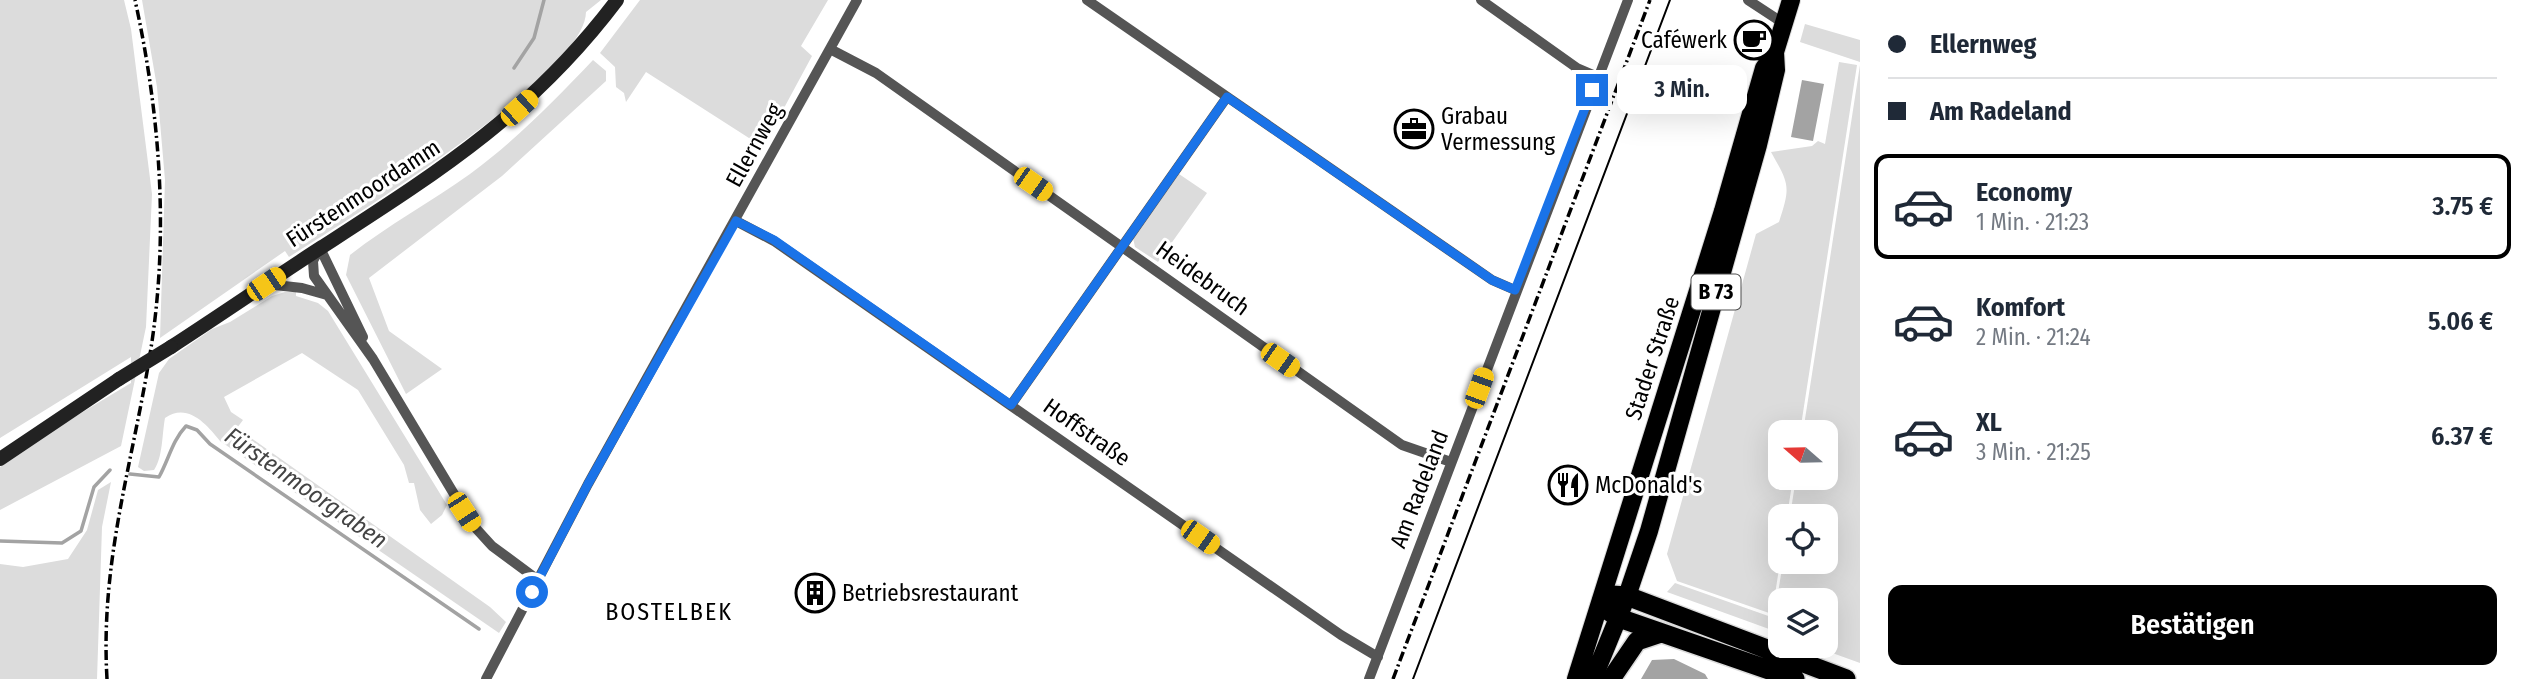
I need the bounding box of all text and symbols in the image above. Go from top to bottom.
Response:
cafe icon: Caféwerk [1733,19,1775,61]
place label: Caféwerk [1641,26,1727,54]
text: Ellernweg [1930,29,2036,60]
callout: 3 Min. [1616,66,1746,114]
route end [1576,74,1608,106]
text: 3 Min. [1654,75,1710,103]
car [497,86,542,130]
text: Am Radeland [1930,96,2072,127]
street label: Ellernweg [720,98,788,192]
place label: Grabau Vermessung [1441,102,1555,156]
office icon: Grabau Vermessung [1393,108,1435,150]
street label: Fürstenmoordamm [281,133,445,253]
car [1010,163,1057,205]
icon: car [1892,175,1955,238]
text: Economy [1976,177,2072,208]
text: 3.75 € [2432,191,2493,222]
text: 1 Min. · 21:23 [1976,208,2089,236]
street label: Heidebruch [1151,235,1255,321]
car [243,264,290,304]
road number: B 73 [1692,274,1740,310]
icon: car [1892,290,1955,353]
text: Komfort [1976,292,2065,323]
street label: Stader Straße [1619,293,1685,423]
text: 5.06 € [2428,306,2493,337]
text: 2 Min. · 21:24 [1976,323,2091,351]
car [1257,339,1304,381]
car [1462,365,1497,411]
street label: Hoffstraße [1038,392,1136,472]
icon: car [1892,405,1955,468]
text: XL [1976,407,2002,438]
north arrow [1768,420,1838,490]
map controls [1768,420,1838,658]
text: 6.37 € [2431,421,2493,452]
water label: Fürstenmoorgraben [219,422,393,554]
street label: Am Radeland [1384,426,1454,552]
text: 3 Min. · 21:25 [1976,438,2091,466]
restaurant icon: McDonald's [1547,464,1589,506]
place label: McDonald's [1595,471,1703,499]
car [444,489,485,535]
button: locate [1768,504,1838,574]
car [1177,516,1224,558]
building icon: Betriebsrestaurant [794,572,836,614]
route start [516,576,548,608]
place label: Betriebsrestaurant [842,579,1019,607]
button: Bestätigen [1888,585,2497,665]
button: layers [1768,588,1838,658]
district label: BOSTELBEK [605,598,733,626]

